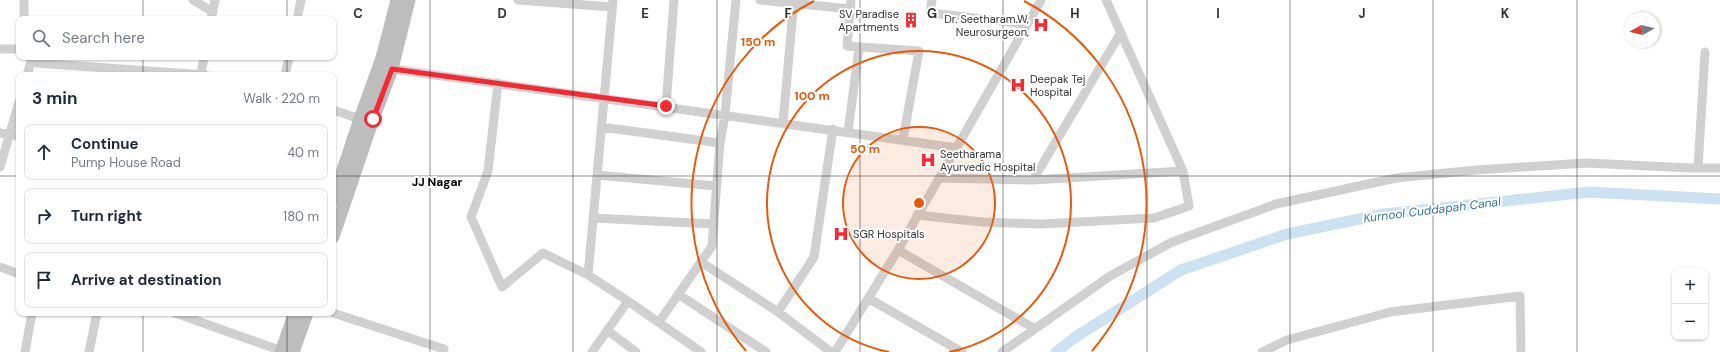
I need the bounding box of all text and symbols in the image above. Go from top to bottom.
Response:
text: C [353,5,363,22]
text: D [497,5,507,22]
text: E [641,5,649,22]
text: F [784,5,792,22]
text: G [927,5,937,22]
text: H [1070,5,1080,22]
text: I [1216,5,1220,22]
text: J [1358,5,1366,22]
text: K [1501,5,1510,22]
place label: SV Paradise Apartments [838,7,899,34]
building icon: SV Paradise Apartments [902,11,920,29]
place label: Dr. Seetharam.W, Neurosurgeon, [944,12,1029,39]
north arrow [1624,12,1660,48]
search box [16,16,336,60]
hospital icon: Dr. Seetharam.W, Neurosurgeon, [1032,16,1050,34]
icon: search [30,27,52,49]
text: Search here [62,28,145,48]
text: 150 m [741,34,775,50]
place label: Deepak Tej Hospital [1030,72,1086,99]
hospital icon: Deepak Tej Hospital [1009,76,1027,94]
text: 3 min [32,87,77,109]
text: 100 m [794,88,830,104]
text: Walk · 220 m [243,90,320,107]
route end [657,97,675,115]
route start [364,110,382,128]
text: Continue [71,134,139,154]
icon: ahead [33,141,55,163]
text: 50 m [850,141,880,157]
text: 40 m [287,144,319,161]
place label: Seetharama Ayurvedic Hospital [940,147,1035,174]
hospital icon: Seetharama Ayurvedic Hospital [919,151,937,169]
text: Pump House Road [71,154,181,171]
district label: JJ Nagar [412,174,462,190]
water label: Kurnool Cuddapah Canal [1362,194,1502,226]
centre of rings [912,196,926,210]
icon: right [33,205,55,227]
text: Turn right [71,206,142,226]
text: 180 m [283,208,319,225]
hospital icon: SGR Hospitals [832,225,850,243]
place label: SGR Hospitals [853,227,925,241]
map controls [1672,268,1708,340]
button: + [1672,268,1708,304]
icon: arrive [33,269,55,291]
text: Arrive at destination [71,270,222,290]
button: − [1672,304,1708,340]

